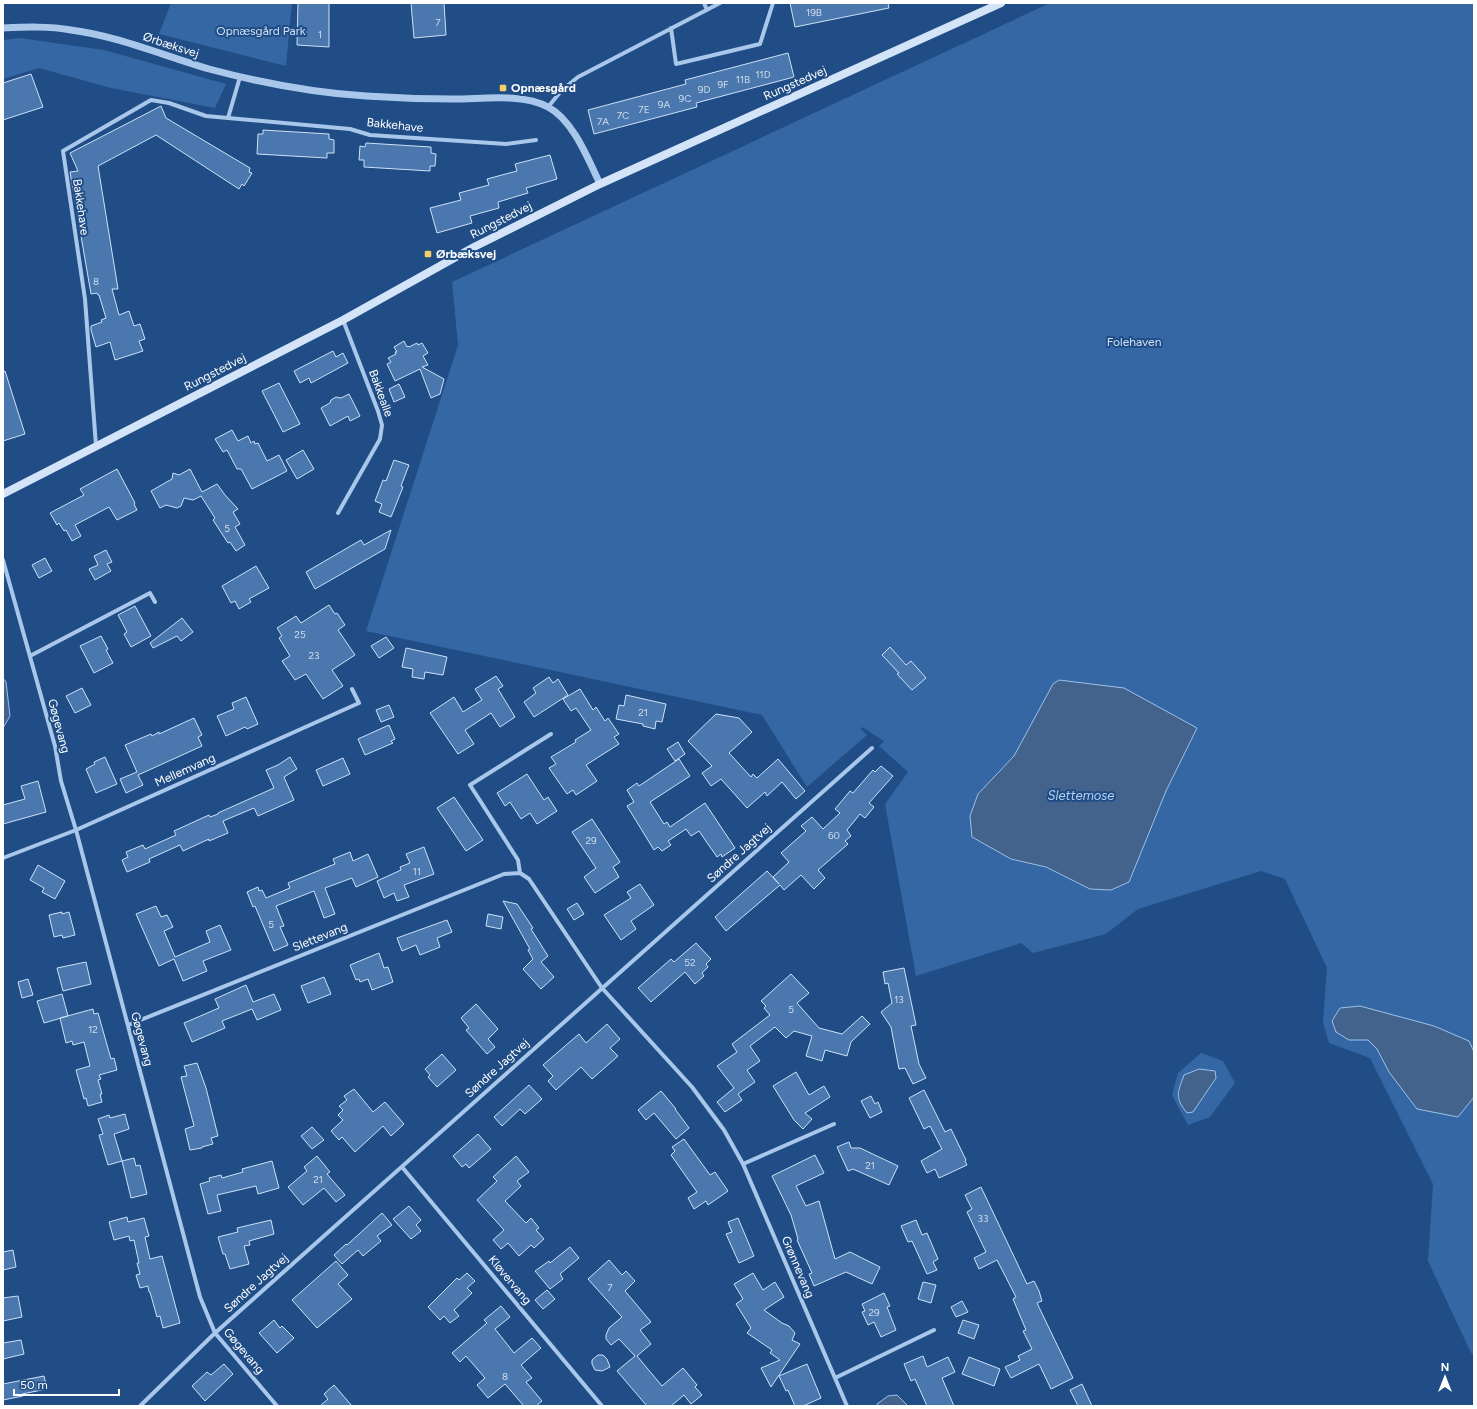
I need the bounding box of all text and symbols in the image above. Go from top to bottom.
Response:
house number: 19B [806,6,822,19]
house number: 7 [435,16,441,29]
park label: Opnæsgård Park [216,24,306,38]
house number: 1 [318,28,322,41]
street label: Ørbæksvej [141,29,201,61]
street label: Rungstedvej [761,63,829,103]
house number: 11D [755,68,771,81]
house number: 11B [736,73,750,86]
house number: 9F [717,78,729,91]
place label: Opnæsgård [511,81,576,95]
marker: Opnæsgård [498,83,508,93]
house number: 9D [698,83,710,96]
house number: 9C [679,92,691,105]
house number: 9A [658,98,670,111]
house number: 7E [638,103,650,116]
house number: 7C [617,109,629,122]
street label: Bakkehave [366,115,424,135]
house number: 7A [597,115,609,128]
street label: Bakkehave [70,178,92,237]
street label: Rungstedvej [468,198,534,242]
place label: Ørbæksvej [436,247,496,261]
marker: Ørbæksvej [423,249,433,259]
house number: 8 [93,275,99,288]
park label: Folehaven [1107,335,1162,349]
street label: Rungstedvej [182,350,248,394]
street label: Bakkealle [366,367,396,419]
house number: 5 [224,522,230,535]
house number: 25 [294,628,306,641]
house number: 23 [308,649,320,662]
street label: Gøgevang [45,697,73,755]
house number: 21 [638,706,648,719]
street label: Mellemvang [153,750,217,790]
water label: Slettemose [1048,788,1114,803]
street label: Søndre Jagtvej [704,821,774,885]
house number: 60 [828,829,840,842]
house number: 29 [585,834,597,847]
house number: 11 [413,865,421,878]
house number: 5 [268,918,274,931]
street label: Slettevang [291,920,349,954]
house number: 52 [684,956,696,969]
house number: 13 [894,993,904,1006]
house number: 5 [788,1003,794,1016]
street label: Gøgevang [128,1010,156,1068]
house number: 12 [88,1023,98,1036]
street label: Søndre Jagtvej [462,1036,532,1100]
house number: 21 [865,1159,875,1172]
house number: 21 [313,1173,323,1186]
house number: 33 [978,1212,988,1225]
street label: Grønnevang [779,1234,817,1300]
street label: Søndre Jagtvej [221,1251,291,1315]
street label: Kløvervang [486,1253,534,1307]
house number: 7 [607,1281,613,1294]
house number: 29 [868,1306,880,1319]
street label: Gøgevang [221,1325,267,1377]
north arrow [1425,1357,1465,1397]
text: N [1441,1361,1449,1374]
house number: 8 [502,1370,508,1383]
scale bar [14,1371,119,1397]
text: 50 m [20,1378,48,1392]

